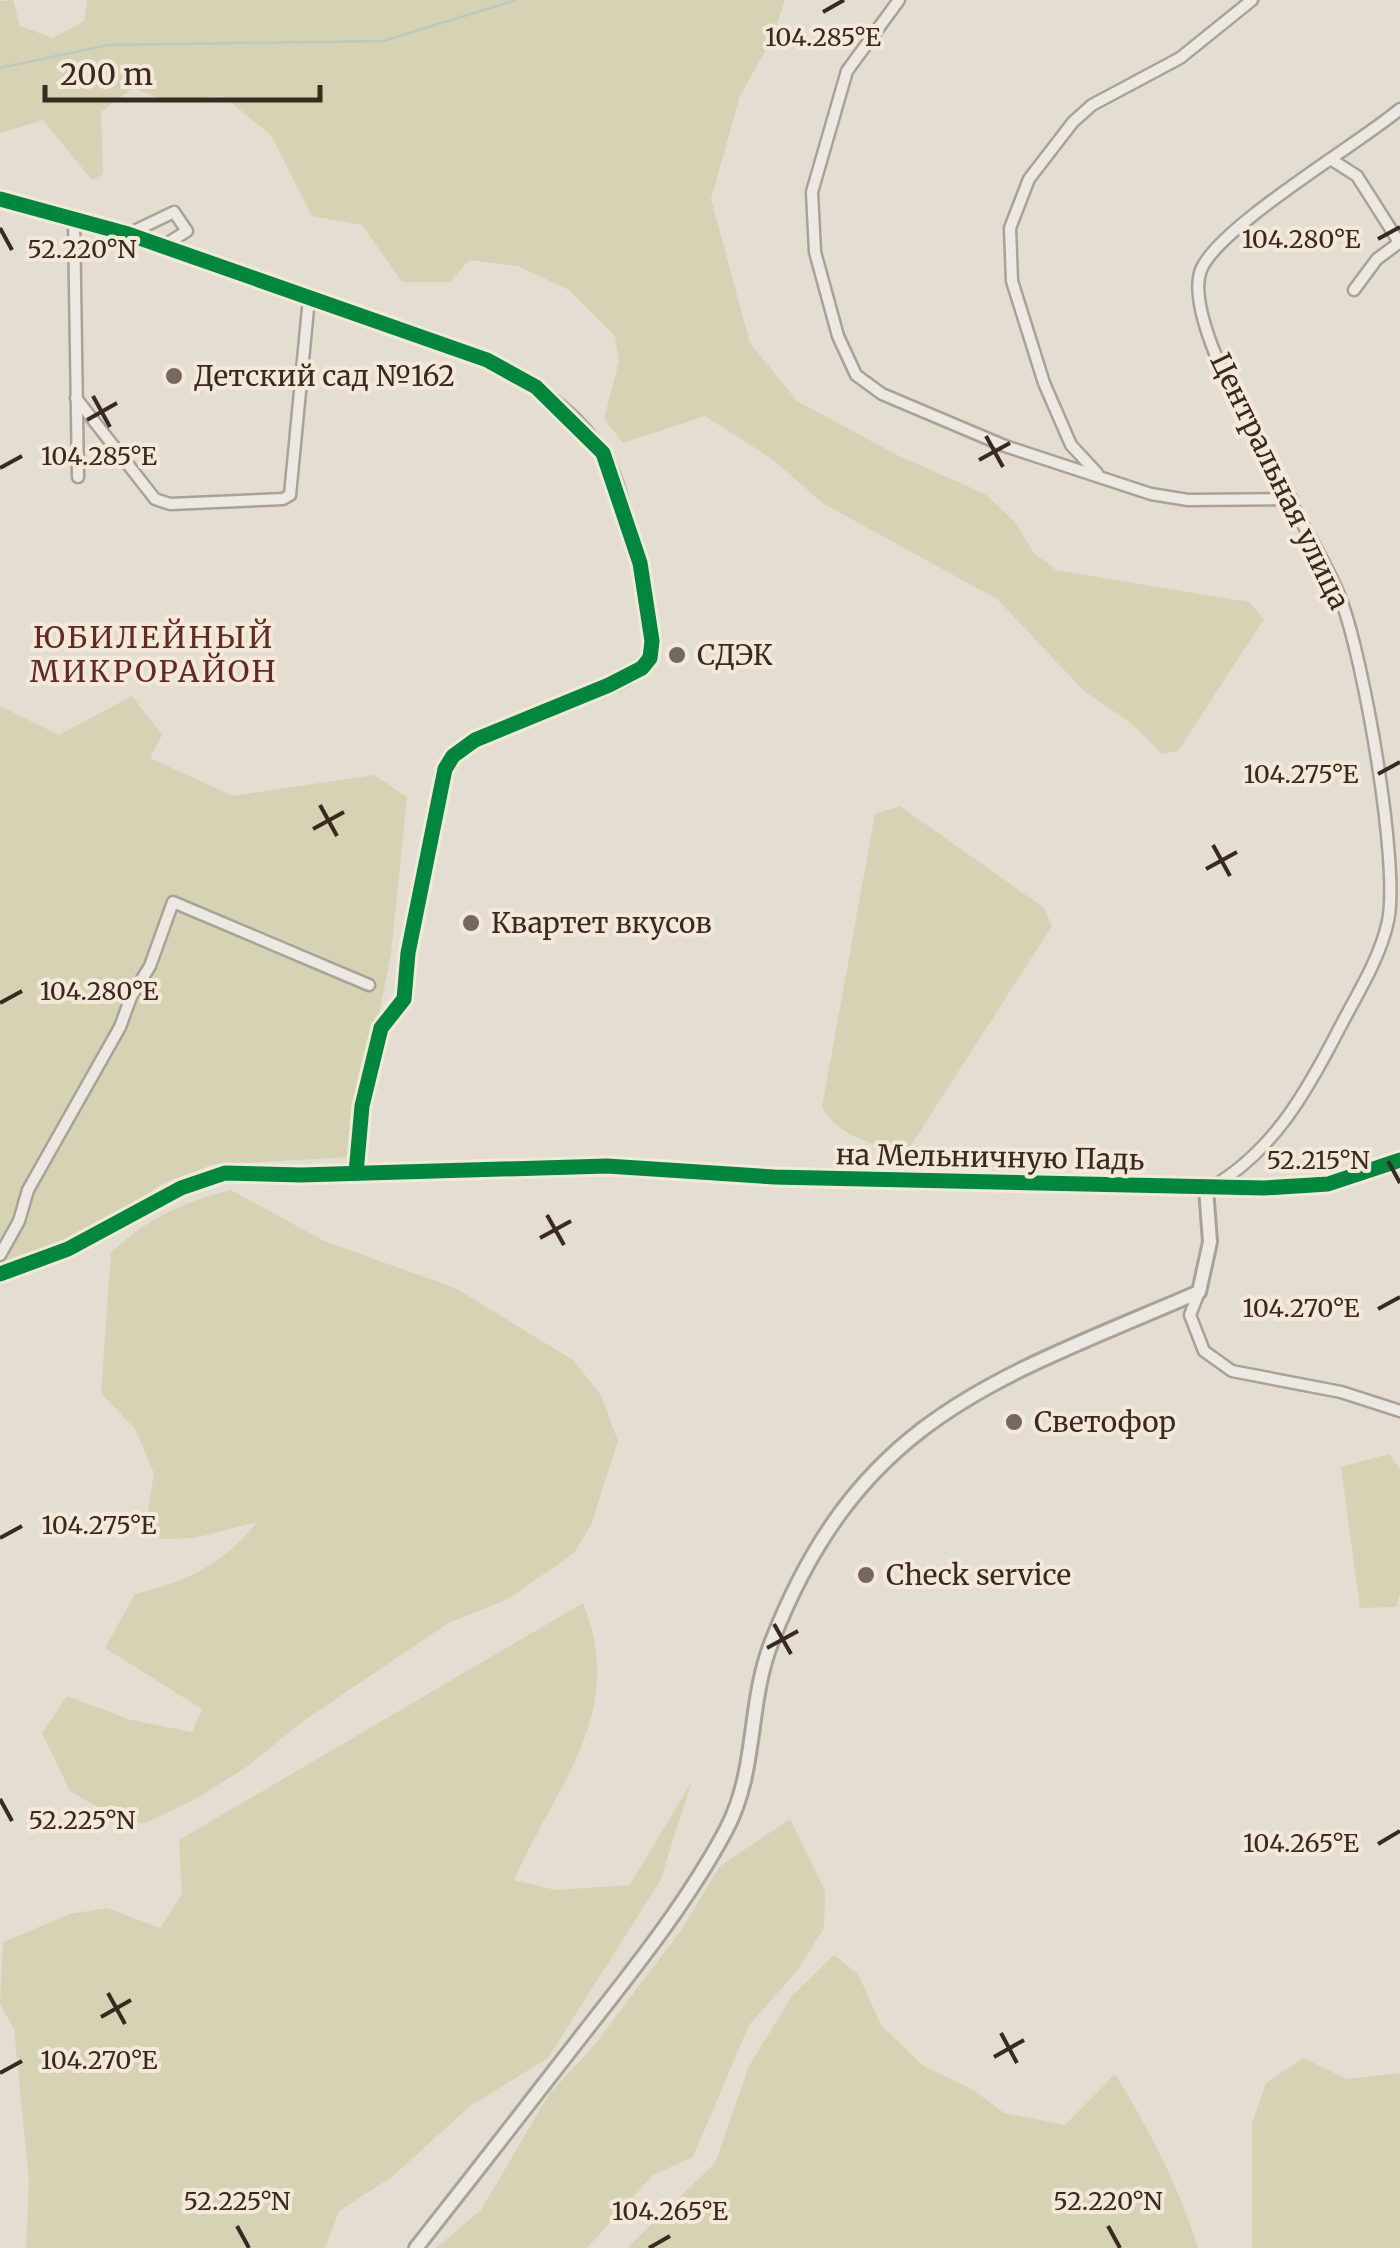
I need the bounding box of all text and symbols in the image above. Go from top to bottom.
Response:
text: 104.285°E [765,21,881,53]
scale bar [45,40,320,102]
text: 200 m [60,55,153,93]
text: 104.280°E [1242,223,1361,255]
text: 52.220°N [27,233,137,265]
street label: Центральная улица [1202,347,1358,615]
place label: Детский сад №162 [194,358,455,394]
marker: Детский сад №162 [163,365,185,387]
text: 104.285°E [41,440,157,472]
district label: ЮБИЛЕЙНЫЙ МИКРОРАЙОН [30,618,278,690]
place label: СДЭК [697,637,773,673]
marker: СДЭК [666,644,688,666]
text: 104.275°E [1244,758,1359,790]
place label: Квартет вкусов [491,905,712,941]
marker: Квартет вкусов [460,912,482,934]
text: 104.280°E [40,975,159,1007]
street label: на Мельничную Падь [835,1136,1145,1178]
text: 52.215°N [1266,1144,1370,1176]
text: 104.270°E [1243,1292,1360,1324]
place label: Светофор [1034,1404,1176,1440]
marker: Светофор [1003,1411,1025,1433]
text: 104.275°E [42,1509,157,1541]
place label: Check service [886,1557,1071,1593]
marker: Check service [855,1564,877,1586]
text: 52.225°N [29,1804,135,1836]
text: 104.265°E [1243,1827,1359,1859]
text: 104.270°E [41,2044,158,2076]
text: 52.225°N [184,2185,290,2217]
text: 52.220°N [1053,2185,1163,2217]
text: 104.265°E [612,2195,728,2227]

